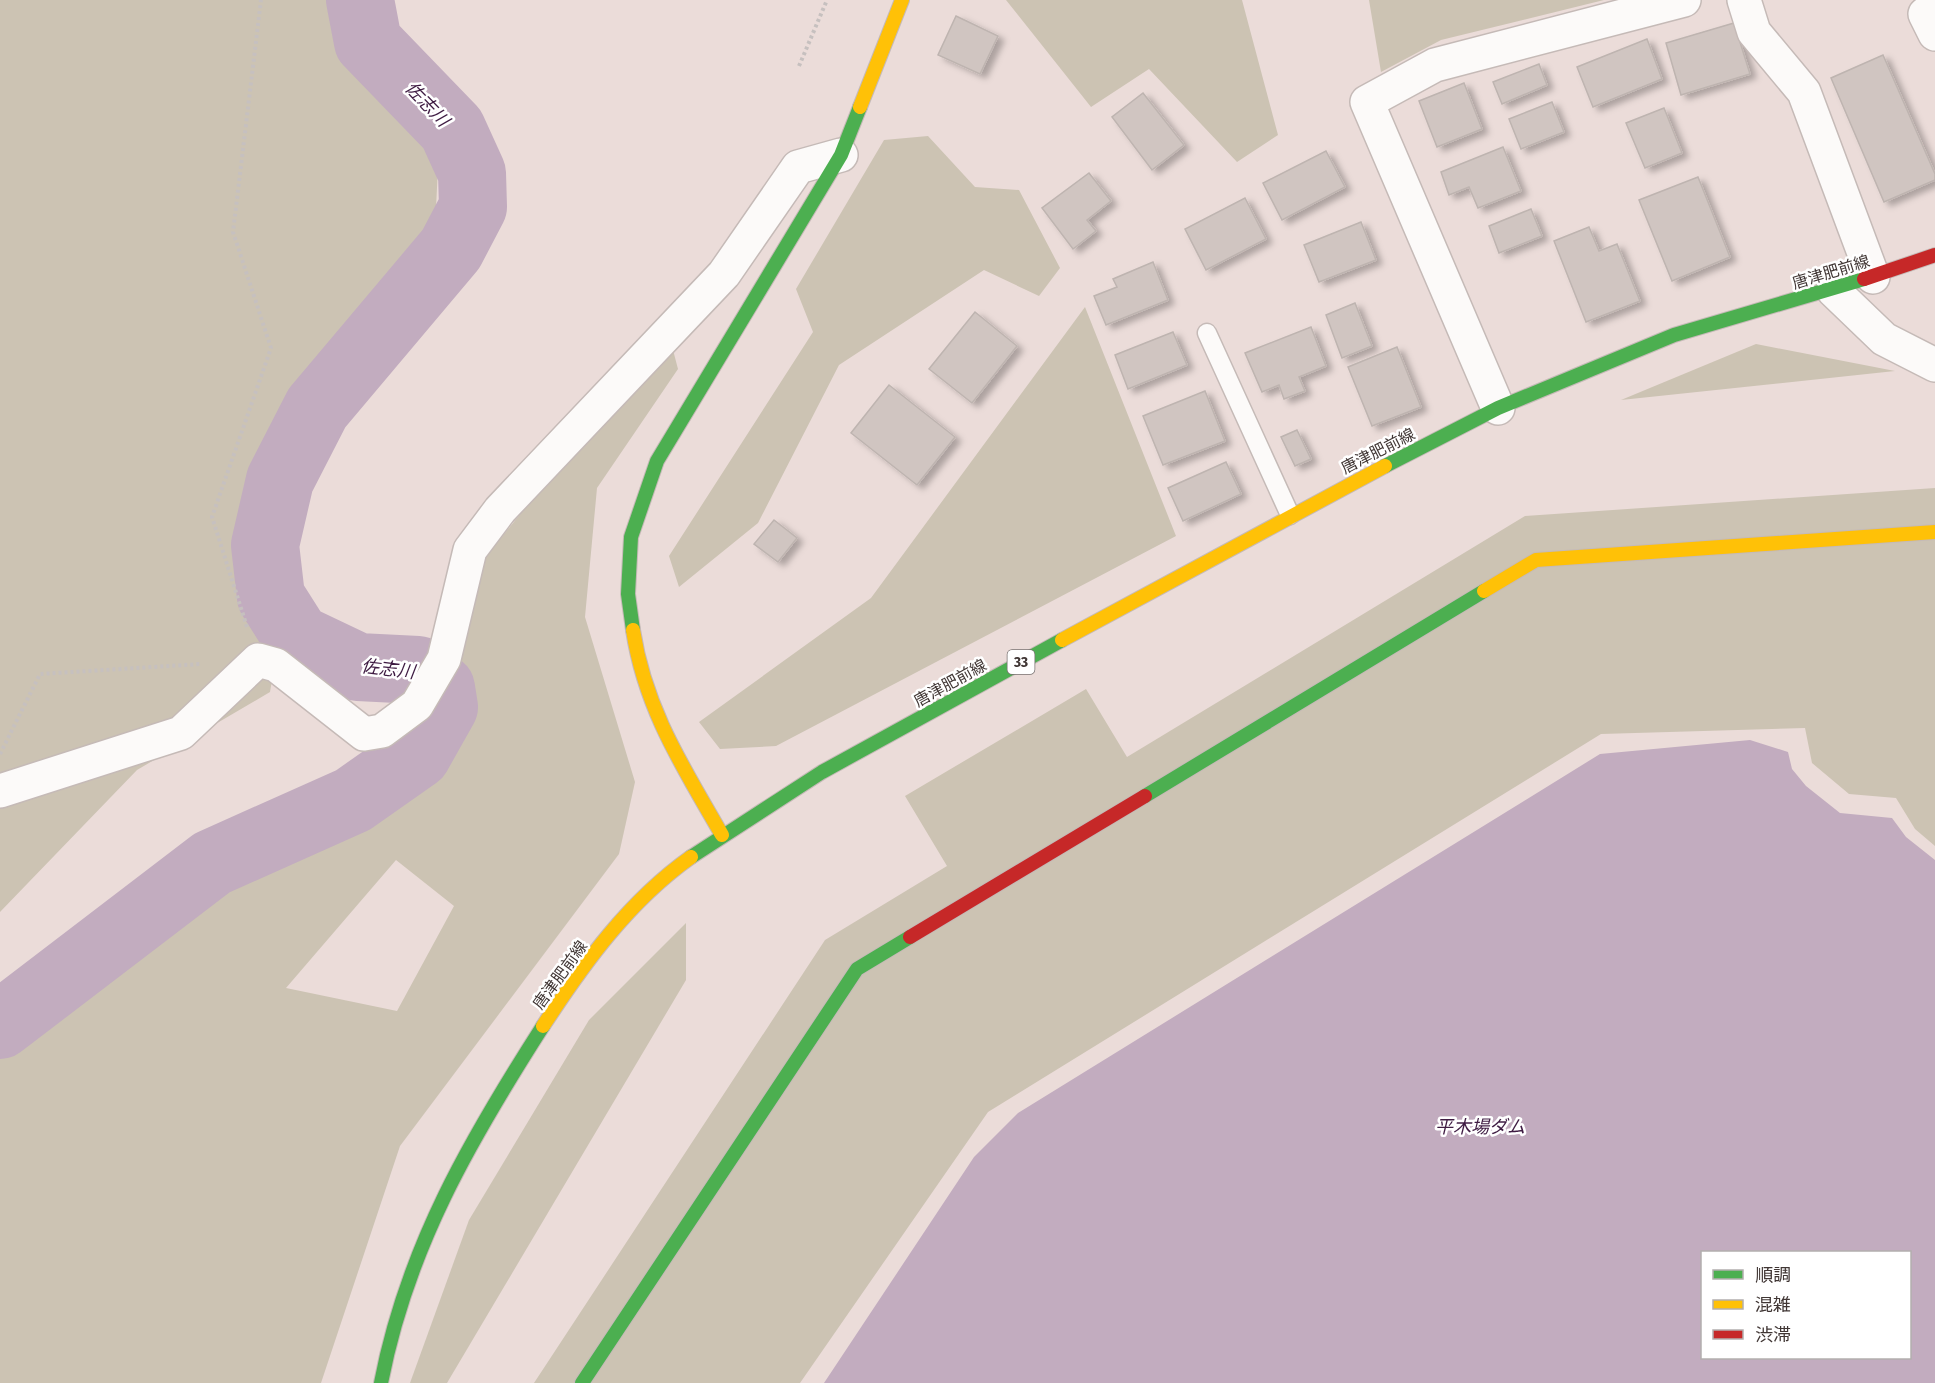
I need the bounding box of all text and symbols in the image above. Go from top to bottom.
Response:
water label: 佐志川 [400,77,455,133]
street label: 唐津肥前線 [1790,251,1872,293]
street label: 唐津肥前線 [1338,424,1418,478]
road number: 33 [1008,650,1034,674]
water label: 佐志川 [360,655,418,683]
street label: 唐津肥前線 [910,655,990,711]
street label: 唐津肥前線 [529,937,591,1013]
water label: 平木場ダム [1435,1116,1525,1138]
legend [1701,1251,1911,1359]
text: 順調 [1755,1264,1791,1286]
text: 混雑 [1755,1294,1791,1316]
text: 渋滞 [1755,1324,1791,1346]

